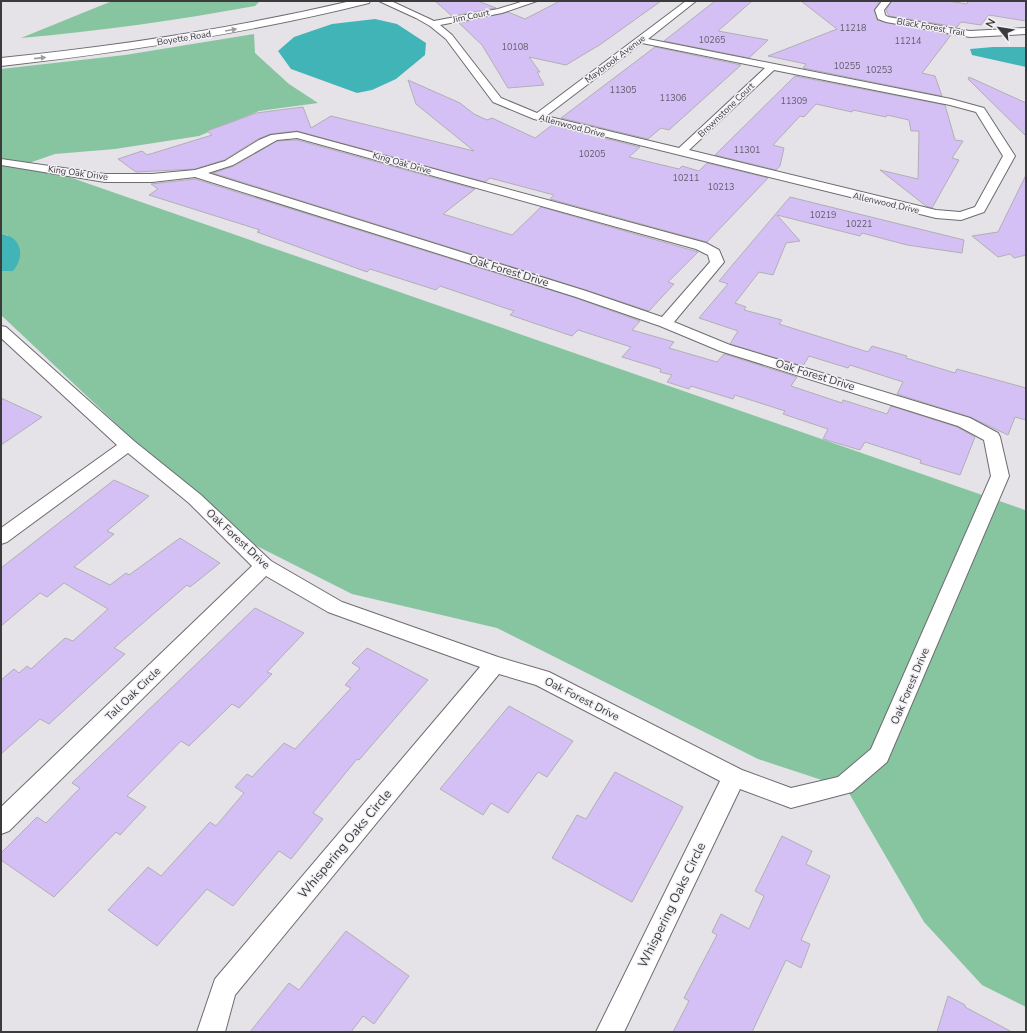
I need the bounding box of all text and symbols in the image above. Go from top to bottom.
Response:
street label: Jim Court [450,6,491,26]
north arrow [979,8,1019,48]
street label: Black Forest Trail [896,15,967,39]
text: N [982,16,999,31]
house number: 11218 [839,22,867,34]
one-way arrow [225,27,237,33]
street label: Boyette Road [156,28,212,48]
street label: Maybrook Avenue [582,32,648,86]
house number: 10265 [698,34,726,46]
house number: 11214 [894,35,922,47]
house number: 10108 [501,41,529,53]
one-way arrow [34,55,46,62]
house number: 10255 [833,60,861,72]
house number: 10253 [865,64,893,76]
street label: Brownstone Court [695,79,757,140]
house number: 11305 [609,84,637,96]
house number: 11306 [659,92,687,104]
house number: 11309 [780,95,808,107]
street label: Allenwood Drive [538,111,607,141]
house number: 11301 [733,144,761,156]
house number: 10205 [578,148,606,160]
street label: King Oak Drive [371,149,433,177]
street label: King Oak Drive [47,163,109,183]
house number: 10211 [672,172,700,184]
house number: 10213 [707,181,735,193]
street label: Allenwood Drive [851,189,921,217]
house number: 10219 [809,209,837,221]
house number: 10221 [845,218,873,230]
street label: Oak Forest Drive [467,252,551,290]
street label: Oak Forest Drive [773,356,857,394]
street label: Oak Forest Drive [203,505,273,573]
street label: Oak Forest Drive [887,645,933,727]
street label: Tall Oak Circle [102,664,164,724]
street label: Oak Forest Drive [542,674,622,724]
street label: Whispering Oaks Circle [294,786,396,902]
street label: Whispering Oaks Circle [634,839,710,971]

